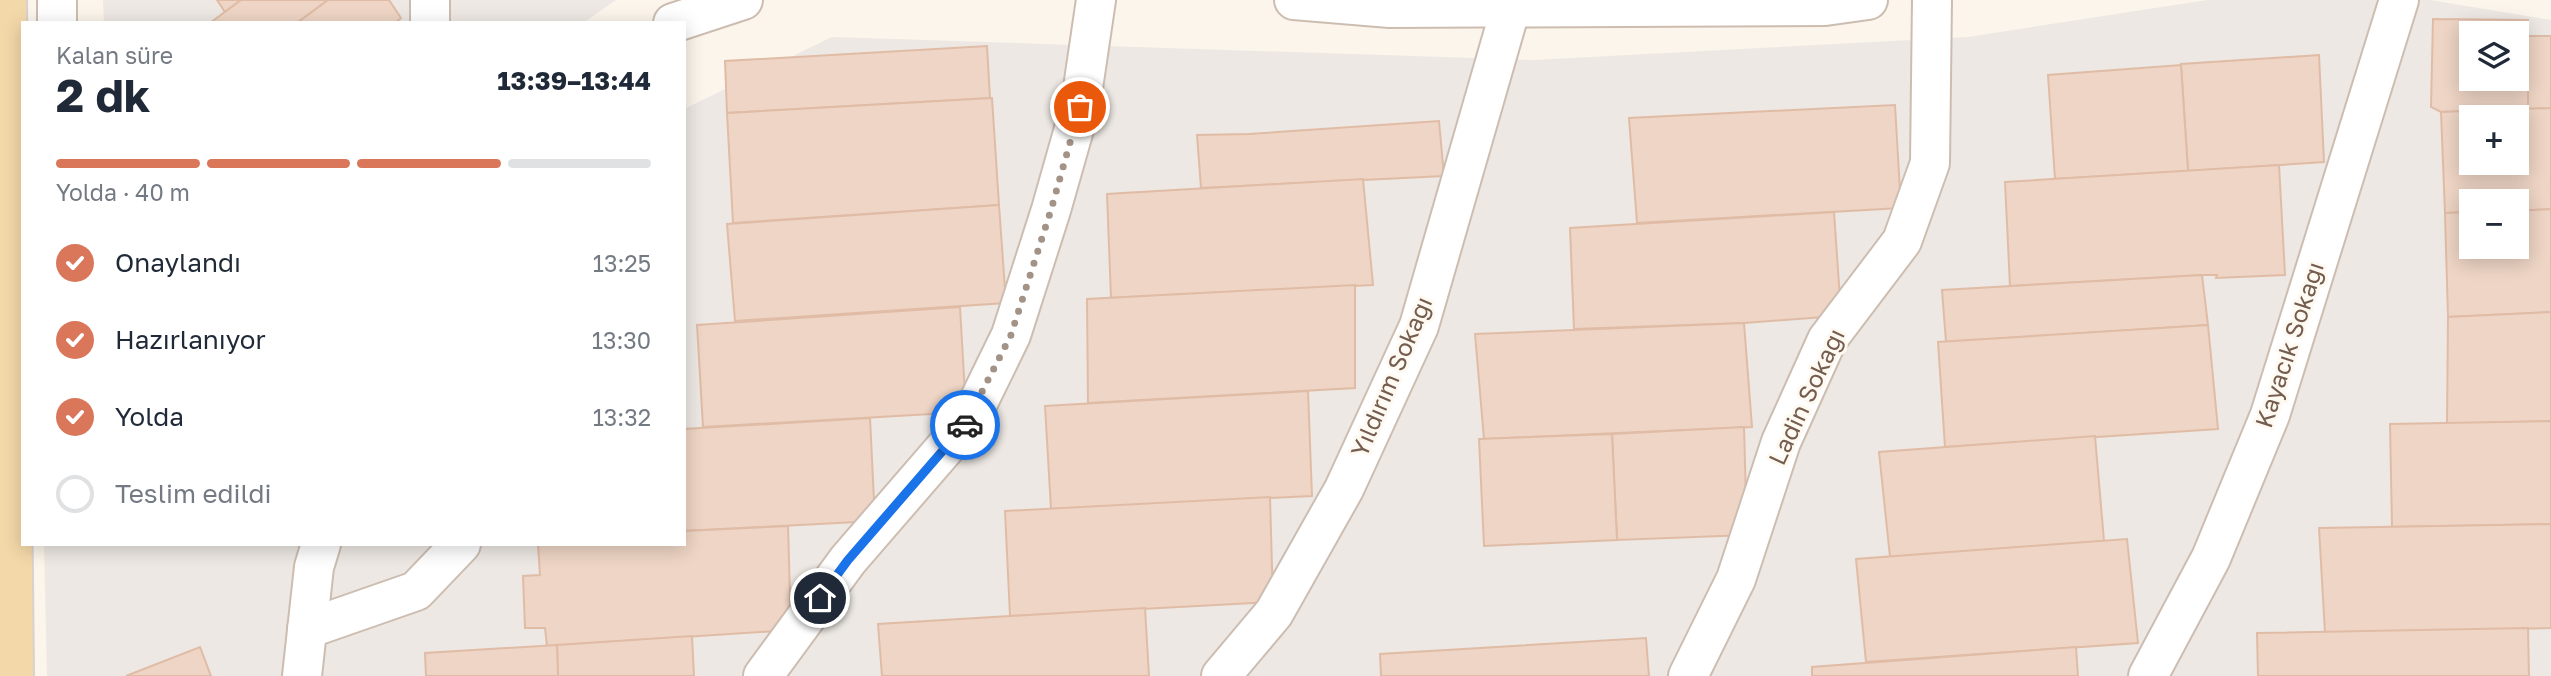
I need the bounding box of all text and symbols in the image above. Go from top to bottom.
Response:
map controls [2459,21,2529,259]
button: layers [2459,21,2529,91]
text: Kalan süre [56,41,173,69]
text: 13:39–13:44 [497,65,651,96]
text: 2 dk [56,67,151,122]
pin [1050,77,1110,137]
icon: bag [1061,88,1099,126]
button: + [2459,105,2529,175]
text: Yolda · 40 m [56,178,190,206]
button: − [2459,189,2529,259]
icon: check [56,244,94,282]
text: Onaylandı [115,247,241,278]
text: 13:25 [593,249,651,277]
street label: Kayacık Sokağı [2248,258,2329,431]
street label: Yıldırım Sokağı [1344,292,1437,461]
icon: check [56,321,94,359]
text: Hazırlanıyor [115,324,266,355]
street label: Ladin Sokağı [1761,324,1850,469]
text: 13:30 [592,326,651,354]
courier [930,390,1000,460]
icon: check [56,398,94,436]
text: Yolda [115,401,184,432]
text: 13:32 [593,403,651,431]
icon: car [946,406,984,444]
text: Teslim edildi [115,478,272,509]
pin [790,568,850,628]
icon: home [801,579,839,617]

